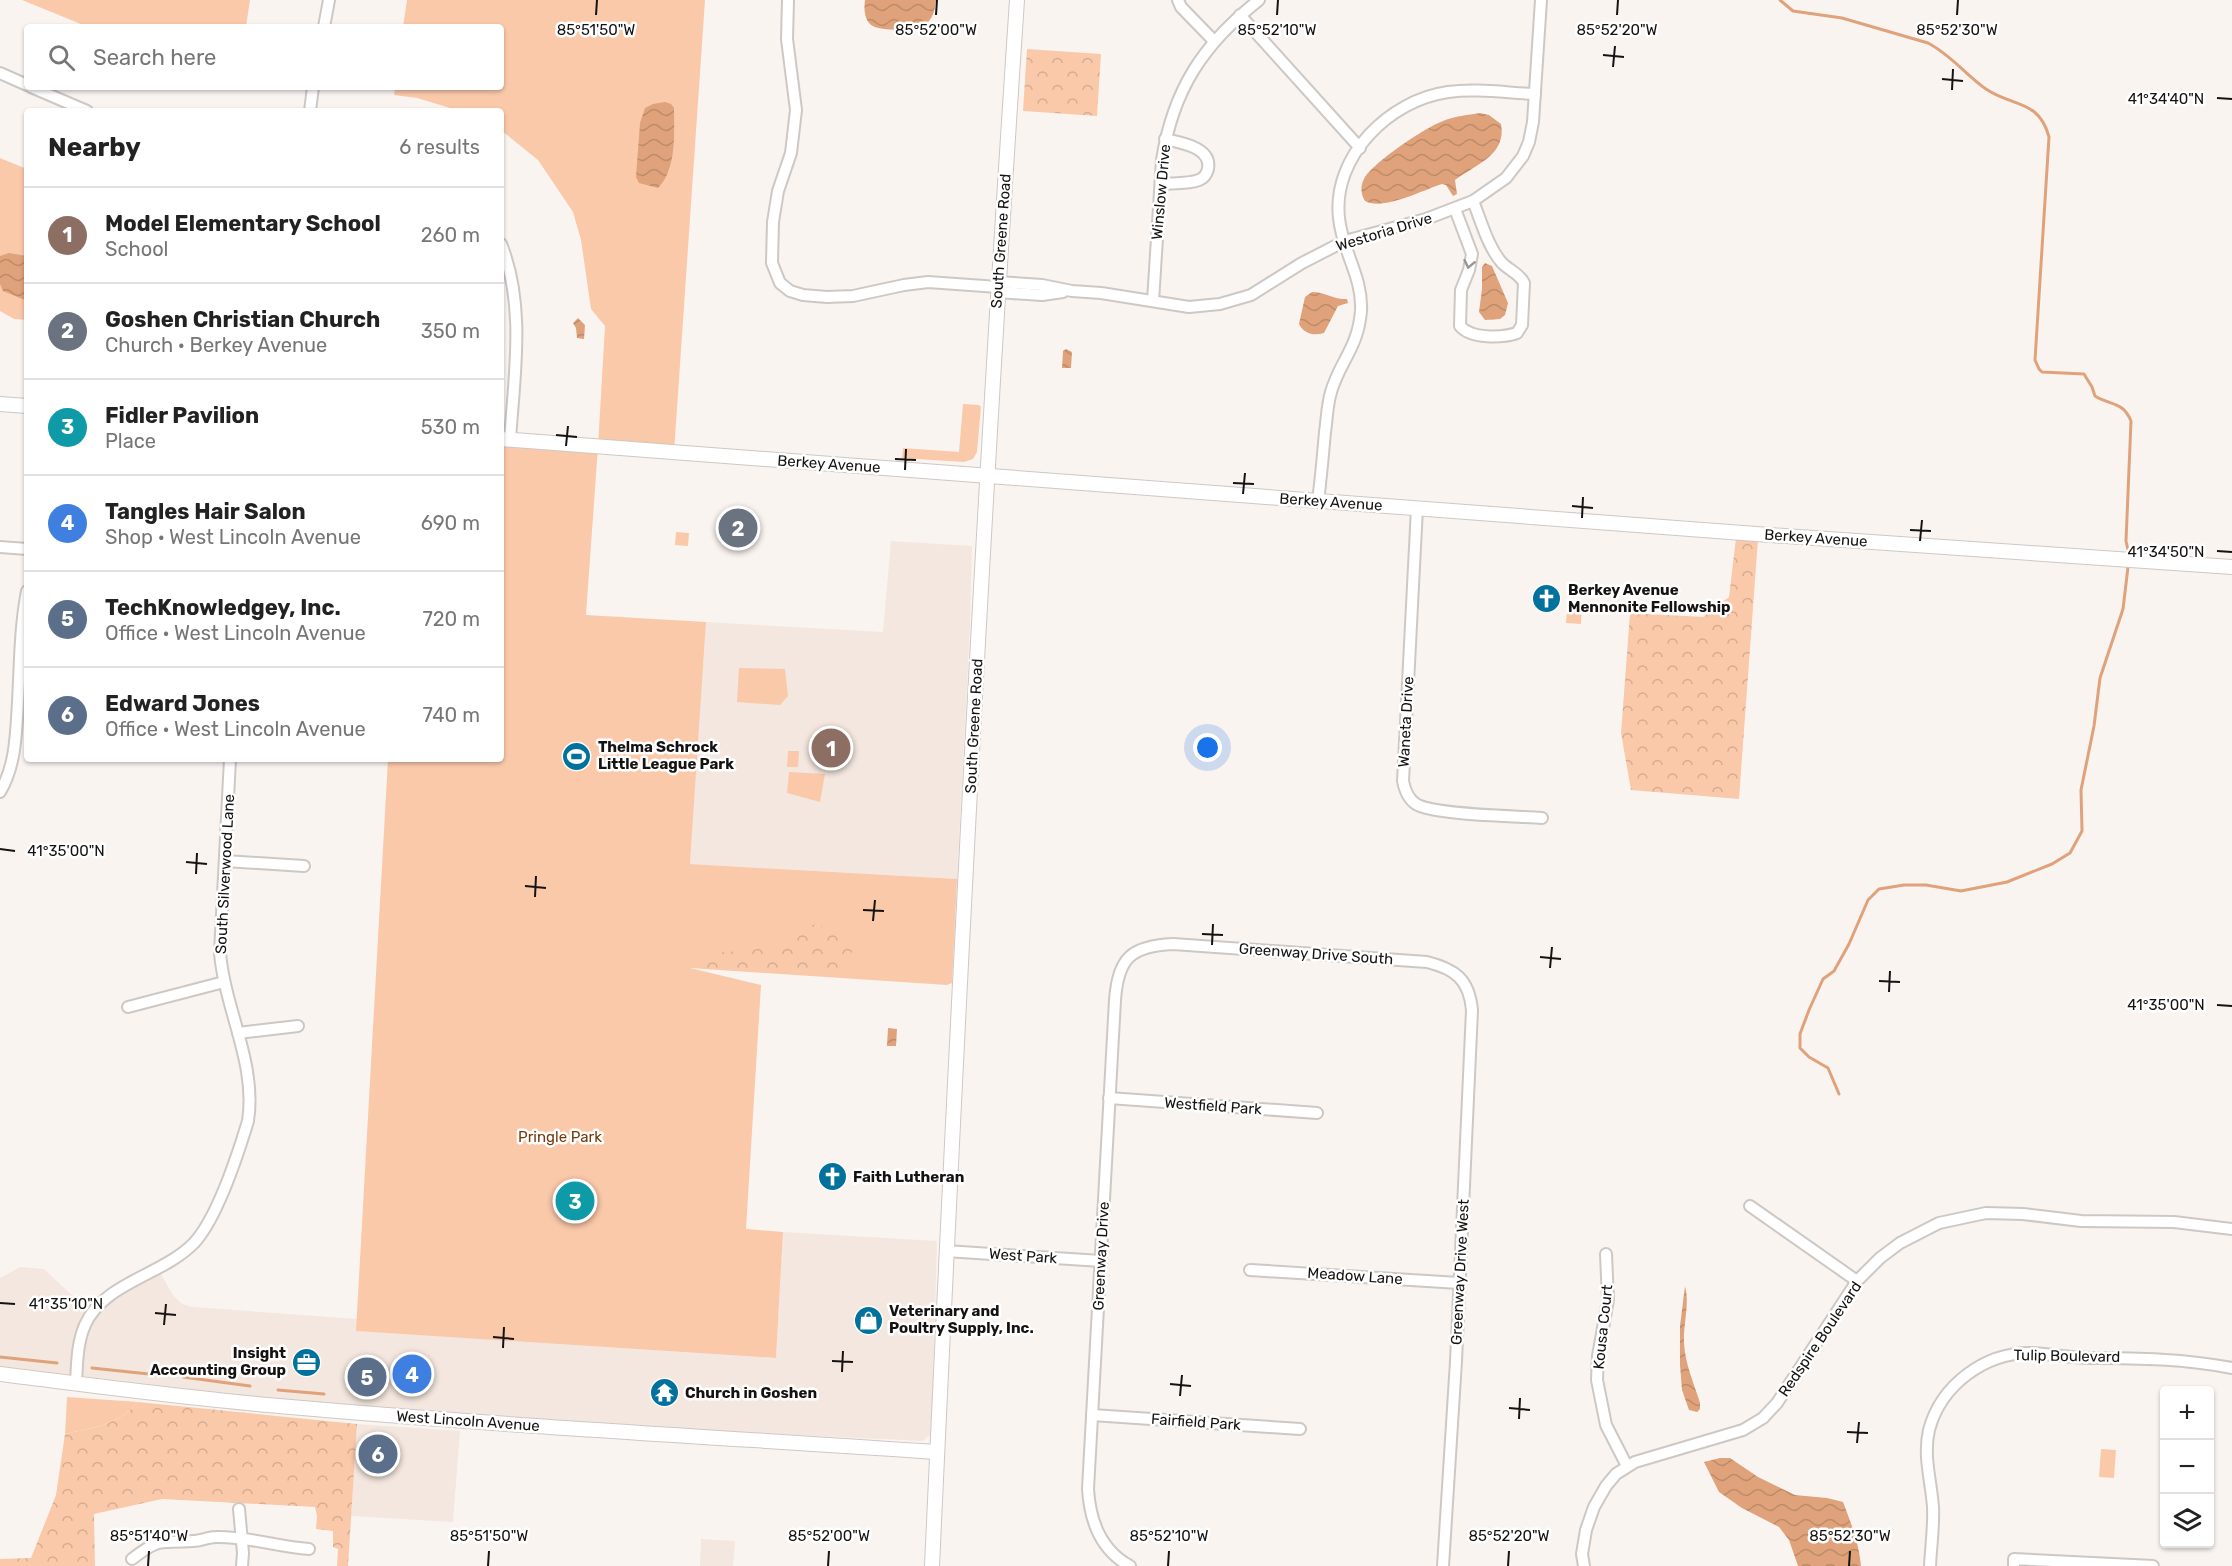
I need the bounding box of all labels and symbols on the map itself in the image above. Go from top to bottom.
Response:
text: 85°51'50"W [557,21,635,39]
text: 85°52'00"W [895,21,977,39]
text: 85°52'10"W [1238,21,1316,39]
text: 85°52'20"W [1576,21,1658,39]
text: 85°52'30"W [1916,21,1998,39]
text: 41°34'40"N [2128,90,2204,108]
street label: Winslow Drive [1148,143,1174,241]
street label: South Greene Road [987,173,1015,309]
street label: Westoria Drive [1334,209,1434,255]
one-way arrow [1464,259,1477,269]
street label: Berkey Avenue [777,451,881,477]
street label: Berkey Avenue [1279,489,1383,515]
pin: 2 [718,506,758,550]
street label: Berkey Avenue [1764,525,1868,551]
text: 41°34'50"N [2128,543,2204,561]
place label: Berkey Avenue Mennonite Fellowship [1568,581,1731,616]
church icon: Berkey Avenue Mennonite Fellowship [1531,583,1563,615]
street label: South Greene Road [961,658,987,794]
street label: Waneta Drive [1395,676,1417,768]
pin: 1 [812,726,850,771]
your location [1193,733,1222,762]
place label: Thelma Schrock Little League Park [598,738,734,773]
sports icon: Thelma Schrock Little League Park [561,740,593,772]
street label: South Silverwood Lane [212,794,238,954]
text: 41°35'00"N [27,842,105,860]
street label: Greenway Drive South [1238,940,1394,968]
text: 41°35'00"N [2127,996,2205,1014]
street label: Westfield Park [1164,1094,1263,1118]
park label: Pringle Park [518,1128,602,1146]
church icon: Faith Lutheran [816,1161,848,1193]
place label: Faith Lutheran [853,1168,964,1186]
pin: 3 [556,1178,594,1224]
street label: Greenway Drive West [1447,1198,1473,1345]
street label: Greenway Drive [1089,1201,1113,1311]
street label: West Park [988,1245,1058,1267]
street label: Meadow Lane [1307,1264,1403,1288]
street label: Redspire Boulevard [1775,1278,1865,1400]
street label: Kousa Court [1590,1284,1616,1370]
text: 41°35'10"N [29,1295,103,1313]
place label: Veterinary and Poultry Supply, Inc. [889,1302,1034,1337]
shop icon: Veterinary and Poultry Supply, Inc. [852,1304,884,1336]
place label: Insight Accounting Group [150,1344,286,1379]
office icon: Insight Accounting Group [291,1346,323,1378]
street label: Tulip Boulevard [2014,1346,2120,1366]
pin: 4 [392,1352,432,1396]
pin: 5 [348,1354,386,1400]
temple icon: Church in Goshen [648,1377,680,1409]
place label: Church in Goshen [685,1384,817,1402]
street label: West Lincoln Avenue [396,1407,540,1435]
street label: Fairfield Park [1150,1410,1242,1434]
pin: 6 [358,1432,398,1476]
text: 85°51'40"W [110,1527,188,1545]
text: 85°51'50"W [450,1527,528,1545]
text: 85°52'00"W [788,1527,870,1545]
text: 85°52'10"W [1130,1527,1208,1545]
text: 85°52'20"W [1468,1527,1550,1545]
text: 85°52'30"W [1809,1527,1891,1545]

